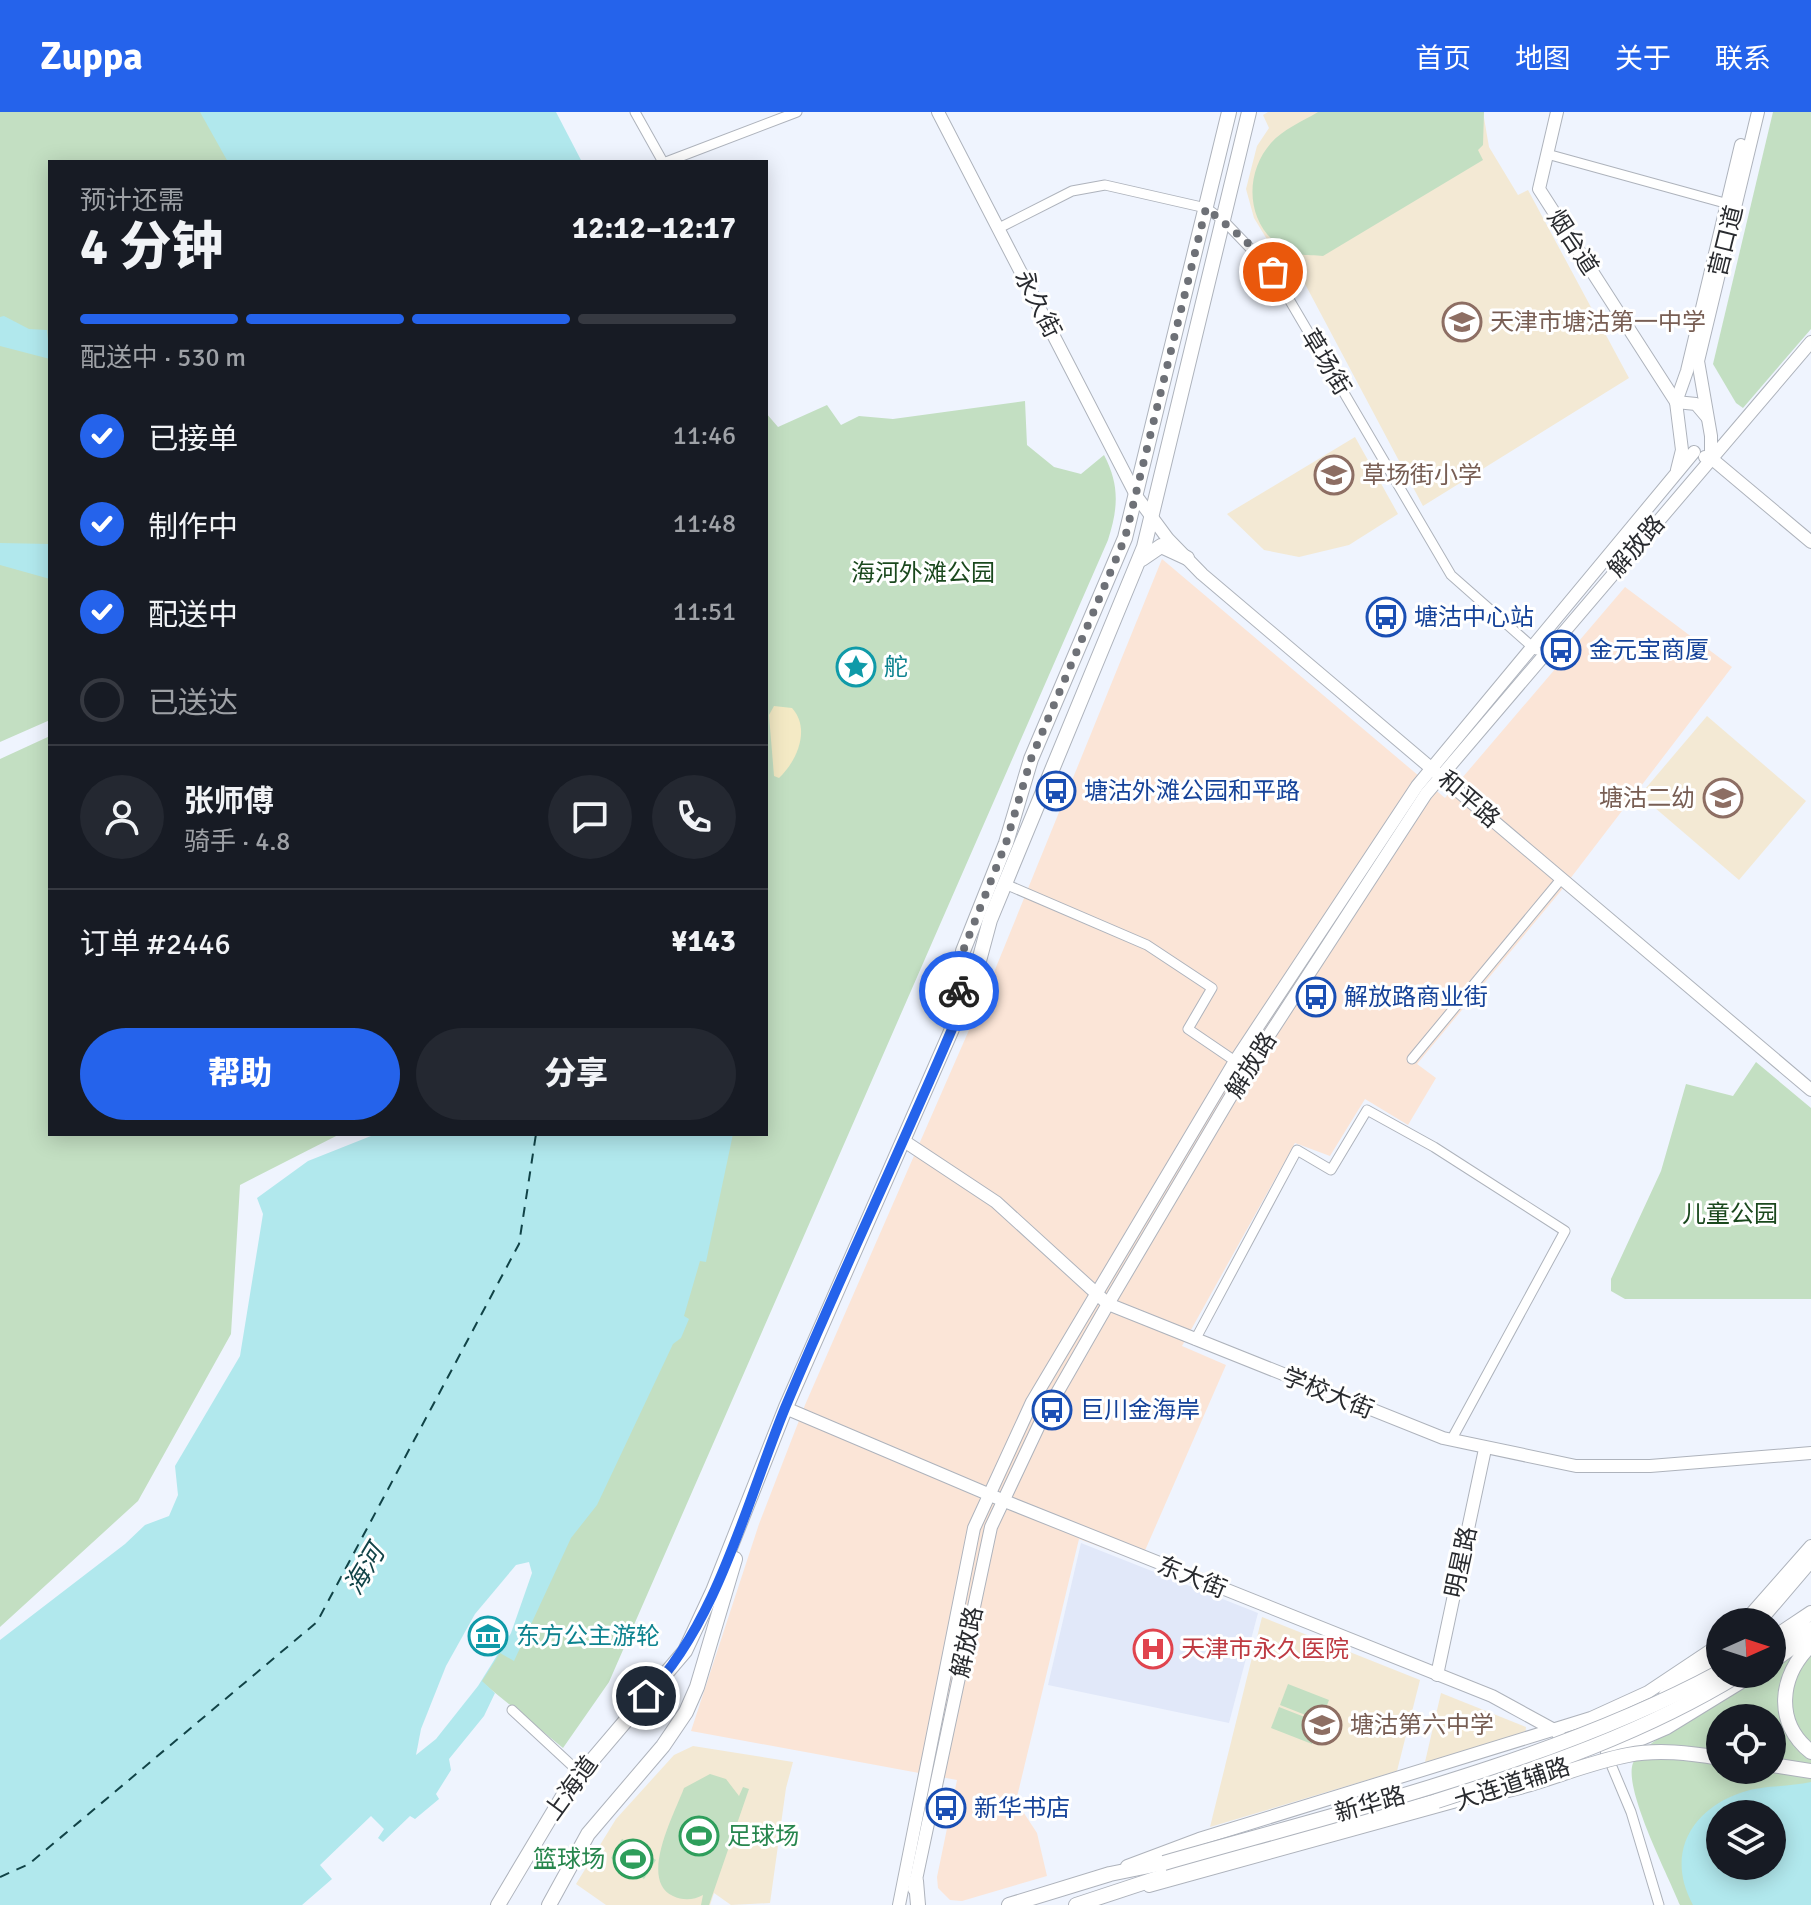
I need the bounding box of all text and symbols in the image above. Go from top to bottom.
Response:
text: Zuppa [40,33,143,80]
text: 首页 [1415,42,1471,76]
text: 地图 [1515,42,1571,76]
text: 关于 [1615,42,1671,76]
text: 联系 [1715,42,1771,76]
text: 预计还需 [80,185,184,217]
street label: 营口道 [1703,202,1749,280]
street label: 烟台道 [1541,204,1605,280]
text: 12:12–12:17 [572,210,736,247]
text: 4 分钟 [80,215,224,279]
pin [1239,238,1307,306]
icon: bag [1251,250,1295,294]
street label: 永久街 [1008,265,1068,343]
school or university icon: 天津市塘沽第一中学 [1441,301,1483,343]
place label: 天津市塘沽第一中学 [1490,307,1706,337]
street label: 草场街 [1295,323,1357,401]
text: 配送中 · 530 m [80,342,246,374]
icon: check [80,414,124,458]
text: 11:46 [673,420,736,452]
text: 已接单 [148,421,238,458]
school or university icon: 草场街小学 [1313,454,1355,496]
place label: 草场街小学 [1362,460,1482,490]
icon: check [80,502,124,546]
text: 11:48 [673,508,736,540]
text: 制作中 [148,509,238,546]
street label: 解放路 [1601,509,1671,583]
park label: 海河外滩公园 [851,558,995,588]
icon: check [80,590,124,634]
text: 11:51 [673,596,736,628]
bus stop icon: 塘沽中心站 [1365,596,1407,638]
text: 配送中 [148,597,238,634]
place label: 塘沽中心站 [1414,602,1534,632]
bus stop icon: 金元宝商厦 [1540,629,1582,671]
place label: 金元宝商厦 [1589,635,1709,665]
place icon: 舵 [835,646,877,688]
place label: 舵 [884,652,908,682]
text: 已送达 [148,685,238,722]
street label: 和平路 [1432,764,1506,834]
bus stop icon: 塘沽外滩公园和平路 [1035,770,1077,812]
button: person [80,775,164,859]
button: chat [548,775,632,859]
button: phone [652,775,736,859]
place label: 塘沽外滩公园和平路 [1084,776,1300,806]
school or university icon: 塘沽二幼 [1702,777,1744,819]
text: 张师傅 [184,783,274,820]
place label: 塘沽二幼 [1599,783,1695,813]
text: 骑手 · 4.8 [184,826,290,858]
text: ¥143 [671,923,736,960]
text: 订单 #2446 [80,926,231,963]
courier [919,951,999,1031]
icon: bike [937,969,981,1013]
bus stop icon: 解放路商业街 [1295,976,1337,1018]
place label: 解放路商业街 [1344,982,1488,1012]
street label: 解放路 [1219,1027,1283,1103]
button: 帮助 [80,1028,400,1120]
button: 分享 [416,1028,736,1120]
park label: 儿童公园 [1682,1199,1778,1229]
street label: 学校大街 [1278,1361,1378,1425]
bus stop icon: 巨川金海岸 [1031,1389,1073,1431]
place label: 巨川金海岸 [1080,1395,1200,1425]
street label: 明星路 [1439,1524,1483,1600]
water label: 海河 [338,1535,395,1601]
street label: 东大街 [1153,1550,1231,1604]
street label: 解放路 [945,1604,989,1680]
north arrow [1706,1608,1786,1688]
map controls [1706,1608,1786,1880]
museum icon: 东方公主游轮 [467,1615,509,1657]
place label: 东方公主游轮 [516,1621,660,1651]
hospital icon: 天津市永久医院 [1132,1628,1174,1670]
place label: 天津市永久医院 [1181,1634,1349,1664]
pin [612,1662,680,1730]
icon: home [624,1674,668,1718]
school or university icon: 塘沽第六中学 [1301,1704,1343,1746]
button: locate [1706,1704,1786,1784]
place label: 塘沽第六中学 [1350,1710,1494,1740]
street label: 上海道 [538,1750,604,1826]
street label: 大连道辅路 [1450,1751,1574,1817]
street label: 新华路 [1331,1780,1409,1828]
bus stop icon: 新华书店 [925,1787,967,1829]
place label: 新华书店 [974,1793,1070,1823]
button: layers [1706,1800,1786,1880]
sports icon: 足球场 [678,1815,720,1857]
place label: 足球场 [727,1821,799,1851]
sports icon: 篮球场 [612,1838,654,1880]
place label: 篮球场 [533,1844,605,1874]

